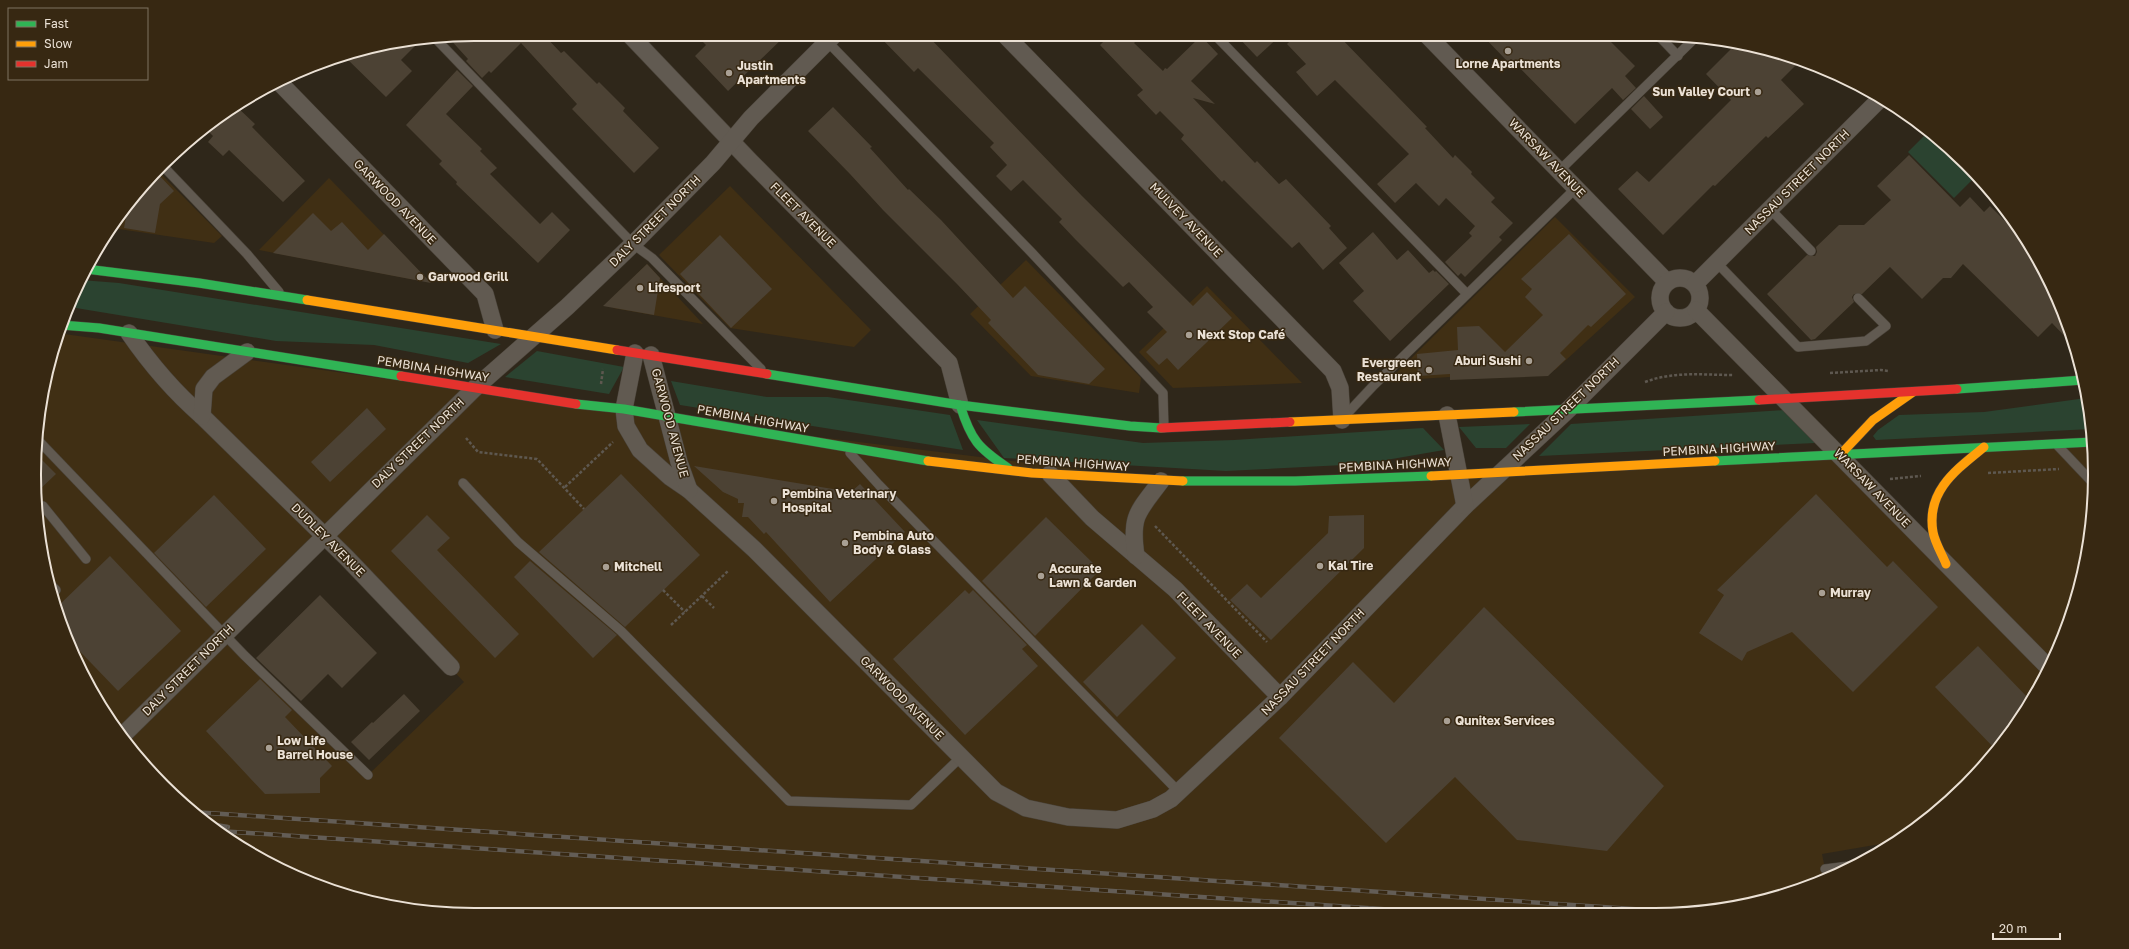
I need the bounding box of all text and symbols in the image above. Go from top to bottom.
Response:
legend [8,8,148,80]
text: Fast [44,16,69,31]
text: Slow [44,36,72,51]
marker: Lorne Apartments [1503,46,1513,56]
text: Jam [44,56,68,71]
place label: Lorne Apartments [1455,56,1561,71]
place label: Justin Apartments [737,58,806,87]
marker: Justin Apartments [724,68,734,78]
place label: Sun Valley Court [1652,84,1750,99]
marker: Sun Valley Court [1753,87,1763,97]
street label: WARSAW AVENUE [1506,115,1589,200]
street label: NASSAU STREET NORTH [1741,126,1852,237]
street label: GARWOOD AVENUE [351,156,440,247]
street label: DALY STREET NORTH [606,172,704,270]
street label: FLEET AVENUE [767,179,839,251]
street label: MULVEY AVENUE [1147,179,1226,260]
place label: Garwood Grill [428,269,508,284]
marker: Garwood Grill [415,272,425,282]
place label: Lifesport [648,280,701,295]
marker: Lifesport [635,283,645,293]
place label: Next Stop Café [1197,327,1285,342]
marker: Next Stop Café [1184,330,1194,340]
street label: PEMBINA HIGHWAY [376,352,490,385]
place label: Aburi Sushi [1455,353,1521,368]
street label: NASSAU STREET NORTH [1509,354,1622,464]
place label: Evergreen Restaurant [1357,355,1421,384]
marker: Aburi Sushi [1524,356,1534,366]
marker: Evergreen Restaurant [1424,365,1434,375]
street label: GARWOOD AVENUE [649,367,692,479]
street label: DALY STREET NORTH [368,394,467,491]
street label: PEMBINA HIGHWAY [696,401,810,436]
street label: PEMBINA HIGHWAY [1662,438,1776,459]
street label: WARSAW AVENUE [1831,445,1914,530]
street label: PEMBINA HIGHWAY [1016,451,1130,474]
street label: PEMBINA HIGHWAY [1338,454,1452,475]
place label: Pembina Veterinary Hospital [782,486,897,515]
marker: Pembina Veterinary Hospital [769,496,779,506]
street label: DUDLEY AVENUE [288,500,368,580]
place label: Pembina Auto Body & Glass [853,528,934,557]
marker: Pembina Auto Body & Glass [840,538,850,548]
place label: Kal Tire [1328,558,1373,573]
place label: Mitchell [614,559,662,574]
place label: Accurate Lawn & Garden [1049,561,1137,590]
marker: Kal Tire [1315,561,1325,571]
marker: Mitchell [601,562,611,572]
marker: Accurate Lawn & Garden [1036,571,1046,581]
place label: Murray [1830,585,1872,600]
street label: FLEET AVENUE [1174,588,1245,661]
marker: Murray [1817,588,1827,598]
street label: NASSAU STREET NORTH [1258,605,1368,718]
street label: DALY STREET NORTH [139,621,237,719]
street label: GARWOOD AVENUE [857,653,947,743]
place label: Qunitex Services [1455,713,1555,728]
marker: Qunitex Services [1442,716,1452,726]
place label: Low Life Barrel House [277,733,353,762]
marker: Low Life Barrel House [264,743,274,753]
scale bar [1993,915,2060,941]
text: 20 m [1999,921,2027,936]

